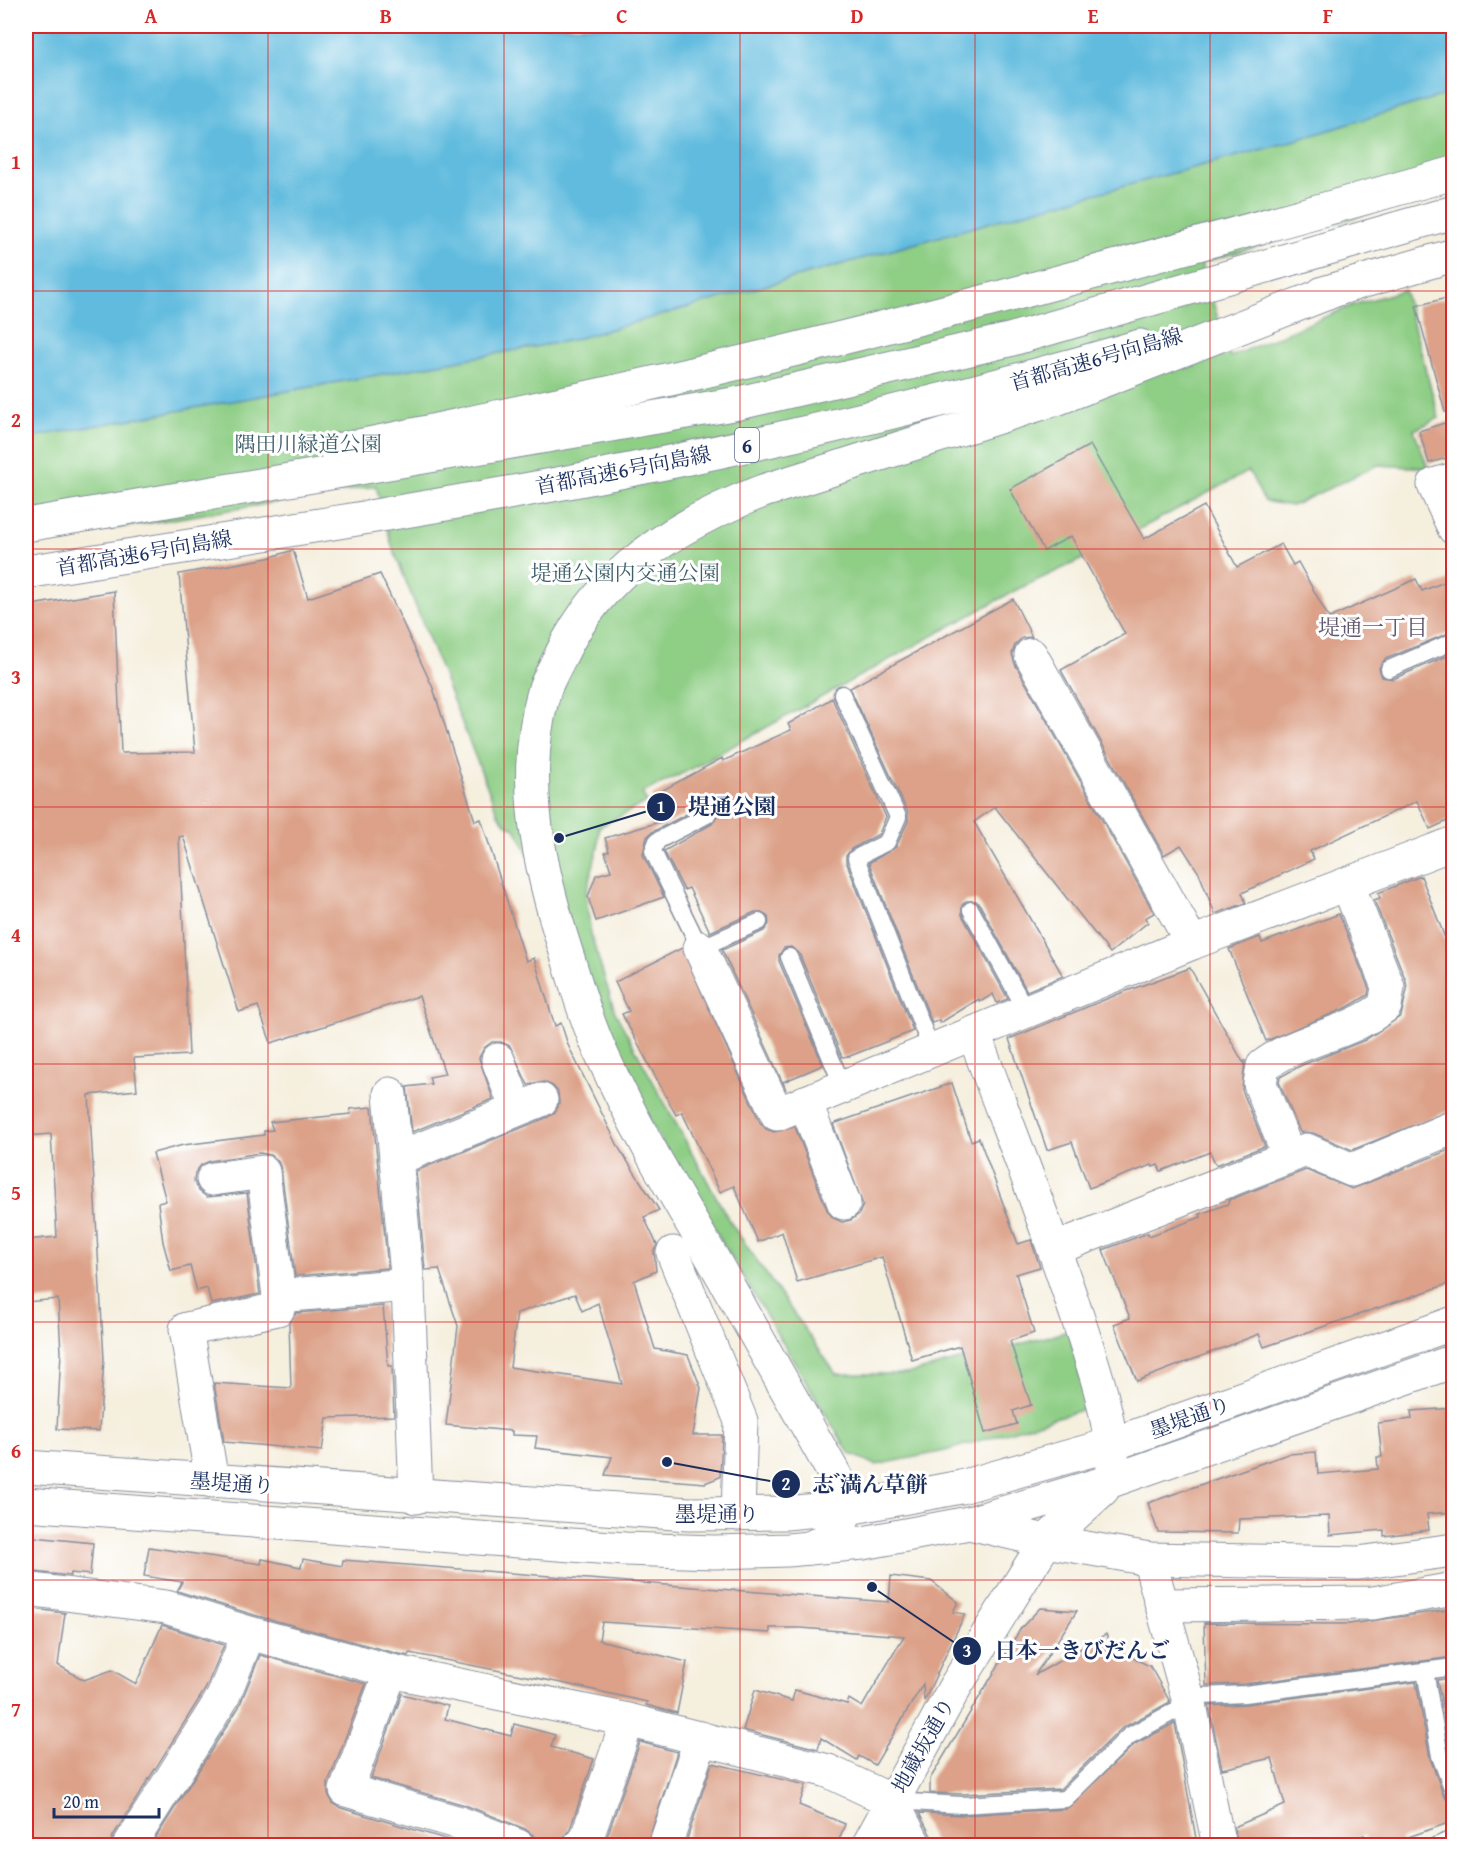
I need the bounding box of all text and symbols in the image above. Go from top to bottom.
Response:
text: A [145,1,158,30]
text: B [380,1,392,30]
text: C [616,1,628,30]
text: D [850,1,864,30]
text: E [1088,1,1099,30]
text: F [1323,1,1333,30]
text: 1 [11,147,21,176]
street label: 首都高速6号向島線 [1006,320,1186,398]
text: 2 [11,405,21,434]
park label: 隅田川緑道公園 [235,428,382,459]
road number: 6 [735,428,759,462]
street label: 首都高速6号向島線 [533,438,713,502]
street label: 首都高速6号向島線 [54,522,234,584]
park label: 堤通公園内交通公園 [531,557,720,588]
district label: 堤通一丁目 [1318,611,1428,643]
text: 3 [11,662,21,691]
callout: 堤通公園 [646,787,788,827]
text: 堤通公園 [688,790,776,822]
text: 1 [656,793,666,820]
text: 4 [11,920,21,949]
text: 5 [11,1178,21,1207]
street label: 墨堤通り [1145,1388,1235,1446]
text: 6 [11,1436,21,1465]
callout: 志 ゙満ん草餅 [771,1464,940,1504]
street label: 墨堤通り [189,1465,275,1501]
text: 志 ゙満ん草餅 [812,1468,928,1500]
text: 2 [781,1470,791,1497]
street label: 墨堤通り [675,1498,759,1529]
callout: 日本一きびだんご [952,1631,1182,1671]
text: 日本一きびだんご [994,1634,1170,1666]
text: 3 [962,1637,972,1664]
street label: 地蔵坂通り [884,1692,962,1798]
text: 7 [11,1694,21,1723]
scale bar [54,1781,159,1819]
text: 20 m [63,1788,99,1815]

